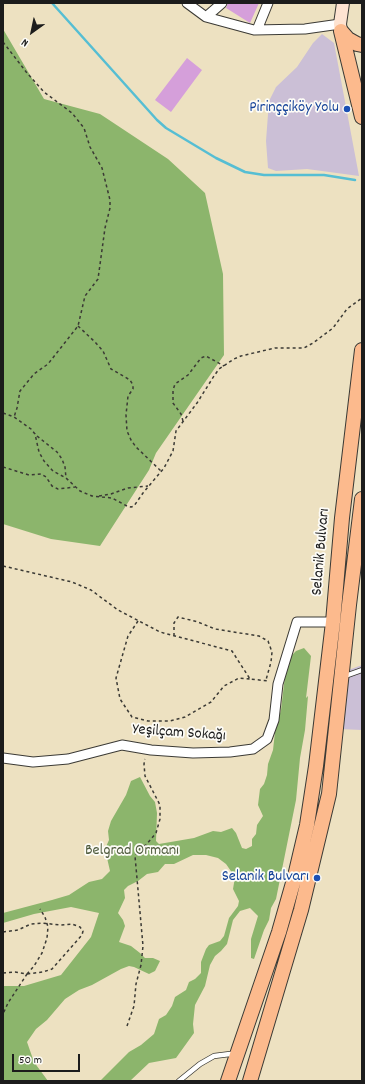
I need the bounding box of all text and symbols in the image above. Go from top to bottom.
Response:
north arrow [12,12,52,52]
text: N [19,34,32,50]
place label: Pirinççiköy Yolu [249,99,339,119]
marker: Pirinççiköy Yolu [342,104,352,114]
street label: Selanik Bulvarı [309,508,335,596]
street label: Yeşilçam Sokağı [132,721,226,747]
park label: Belgrad Ormanı [85,842,179,862]
place label: Selanik Bulvarı [222,868,309,888]
marker: Selanik Bulvarı [312,873,322,883]
scale bar [14,1046,82,1072]
text: 50 m [19,1052,42,1069]

